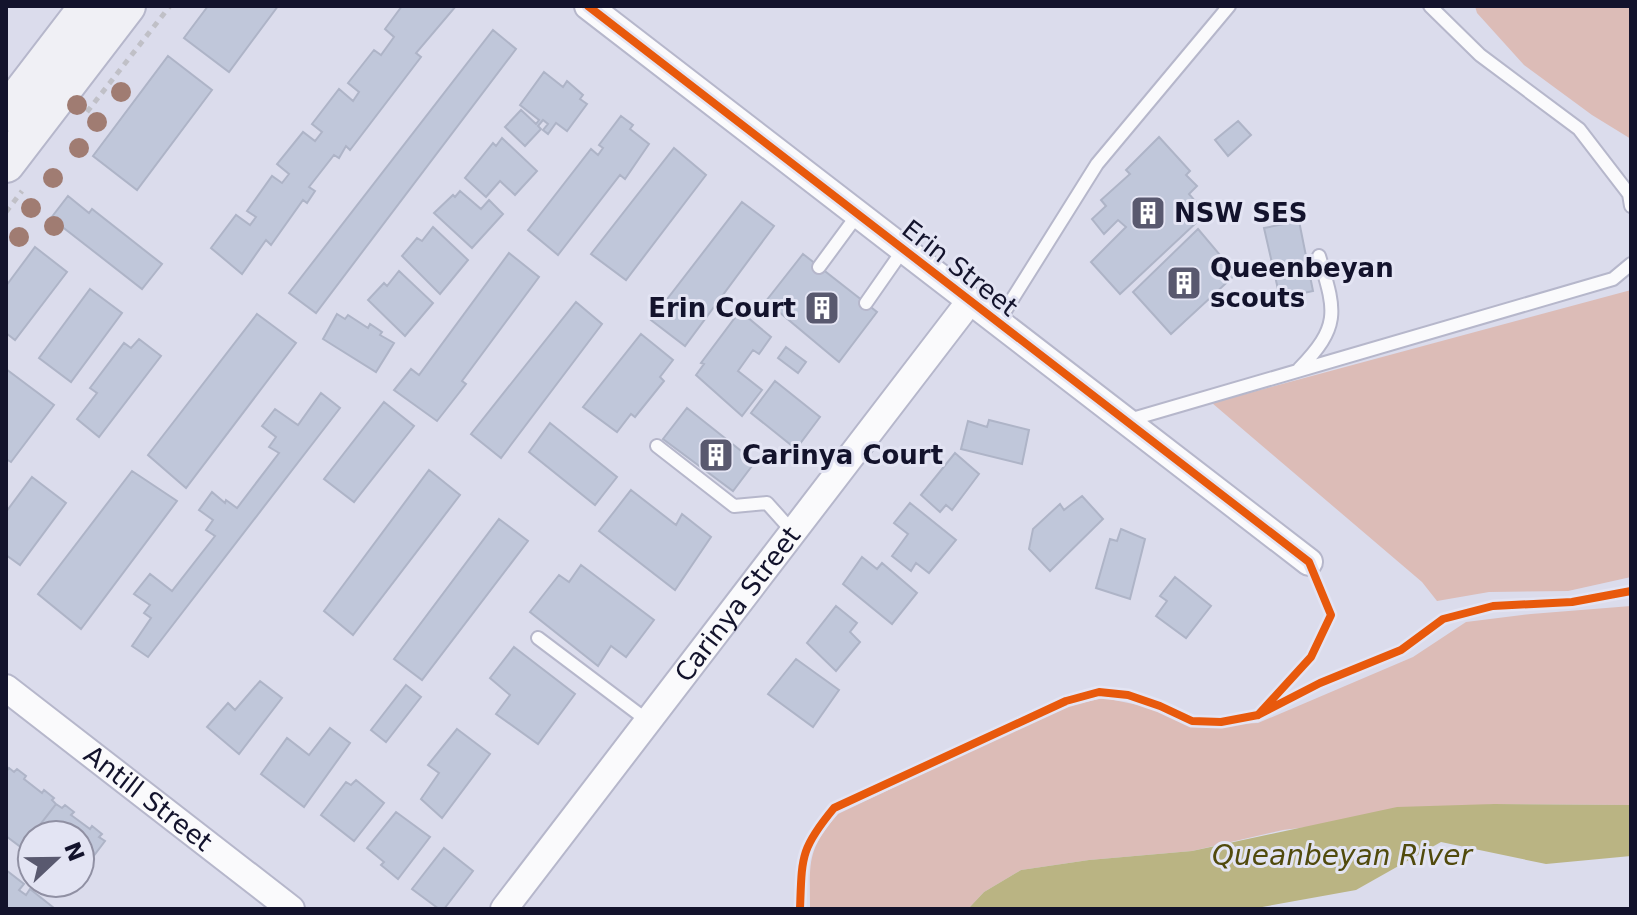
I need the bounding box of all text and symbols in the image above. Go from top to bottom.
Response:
building icon: NSW SES [1129,194,1167,232]
place label: NSW SES [1174,198,1307,228]
street label: Erin Street [896,214,1024,322]
place label: Queenbeyan scouts [1210,253,1394,313]
building icon: Queenbeyan scouts [1165,264,1203,302]
building icon: Erin Court [803,289,841,327]
place label: Erin Court [648,293,796,323]
building icon: Carinya Court [697,436,735,474]
place label: Carinya Court [742,440,943,470]
street label: Carinya Street [669,521,806,688]
street label: Antill Street [78,739,218,857]
north arrow [16,819,96,899]
text: N [59,838,89,865]
water label: Queanbeyan River [1212,839,1473,872]

